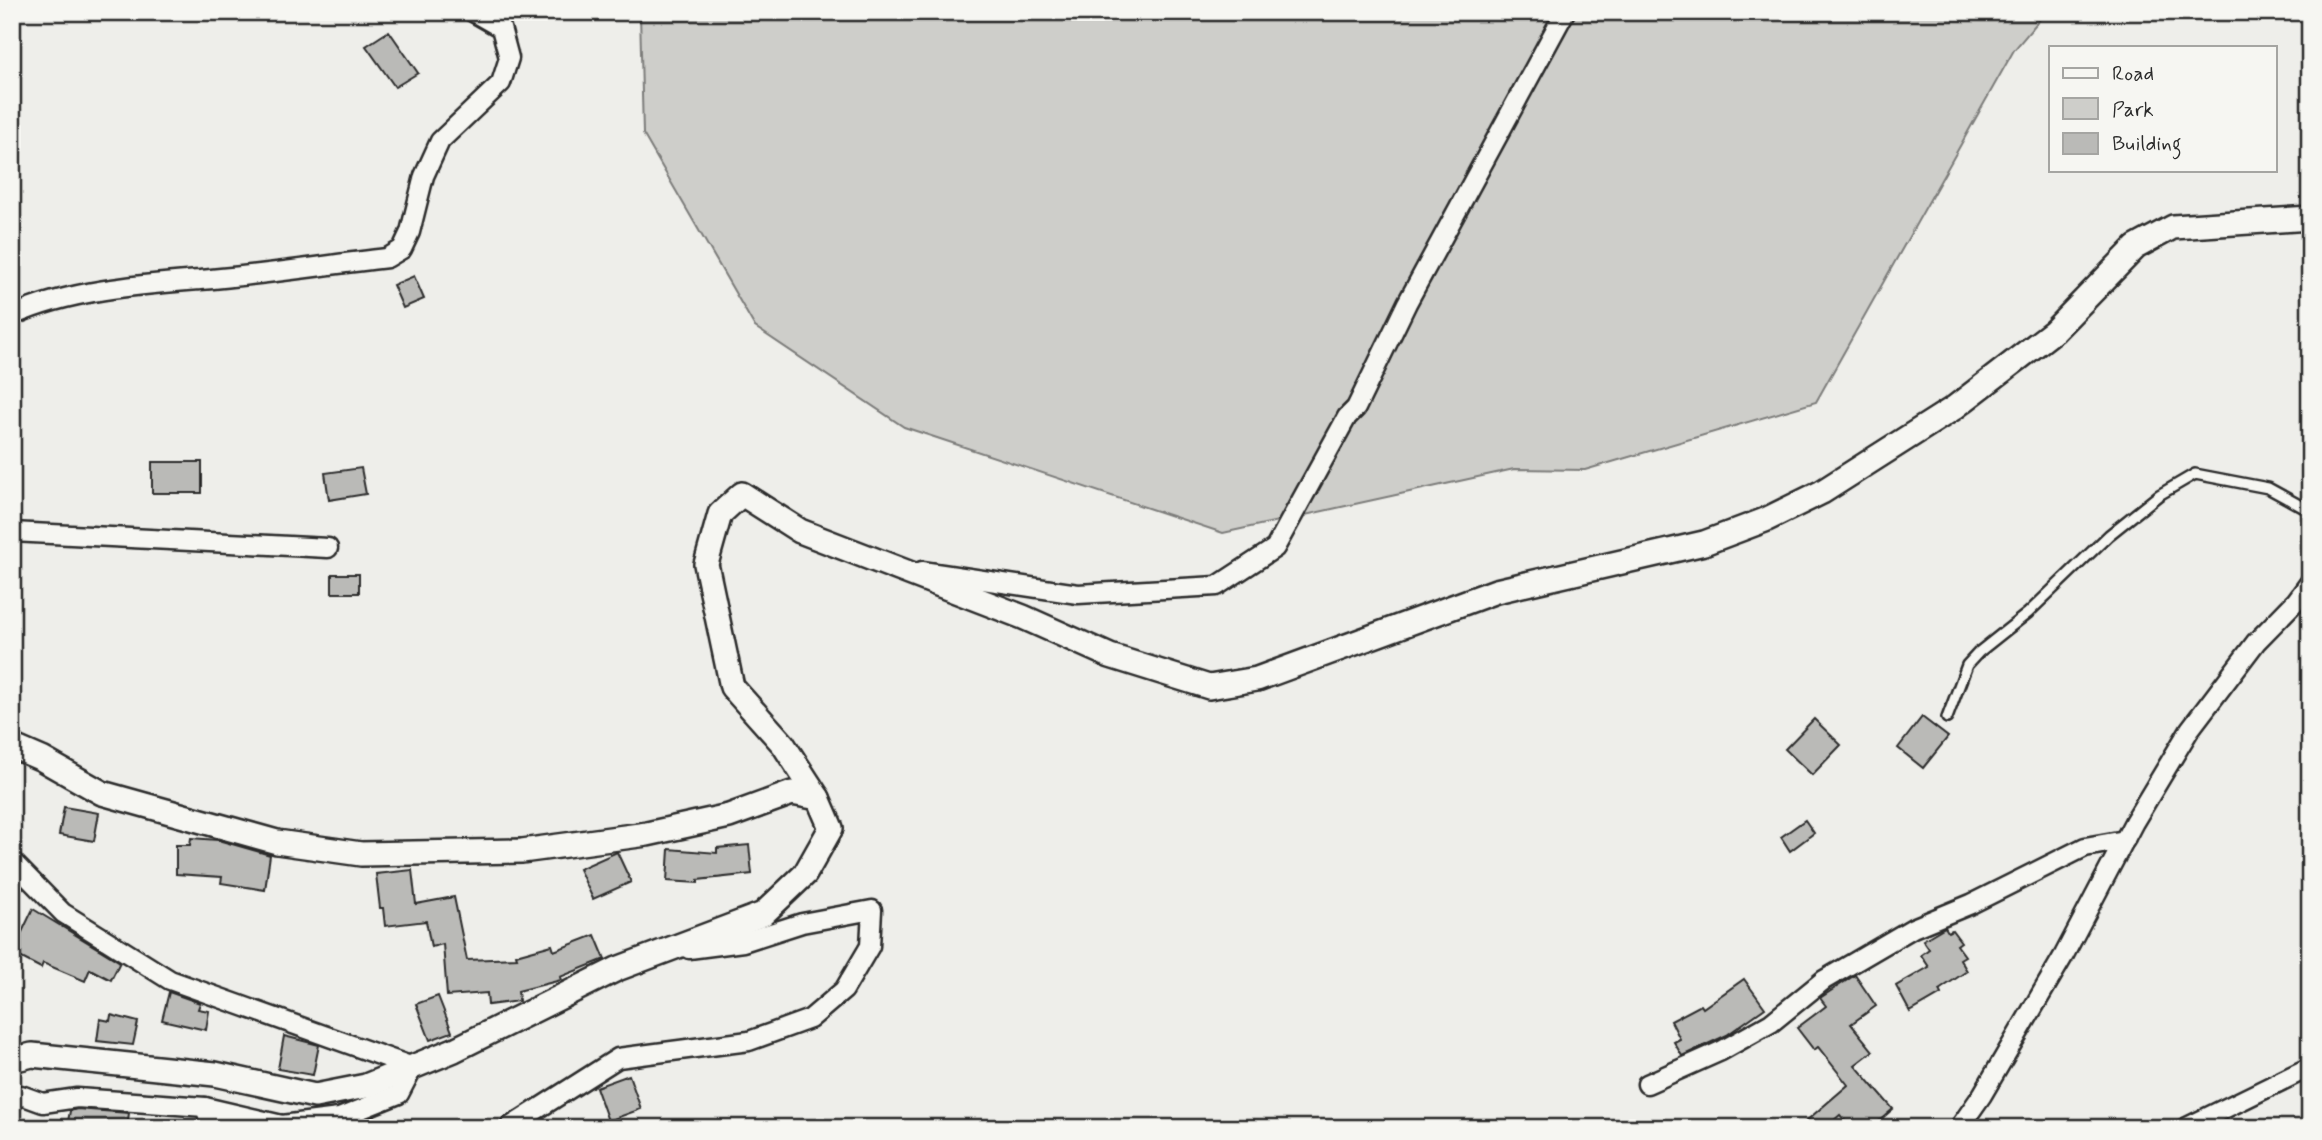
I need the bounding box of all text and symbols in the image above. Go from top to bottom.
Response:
legend [2049,46,2276,172]
text: Road [2112,60,2154,88]
text: Park [2112,96,2154,124]
text: Building [2112,130,2182,160]

